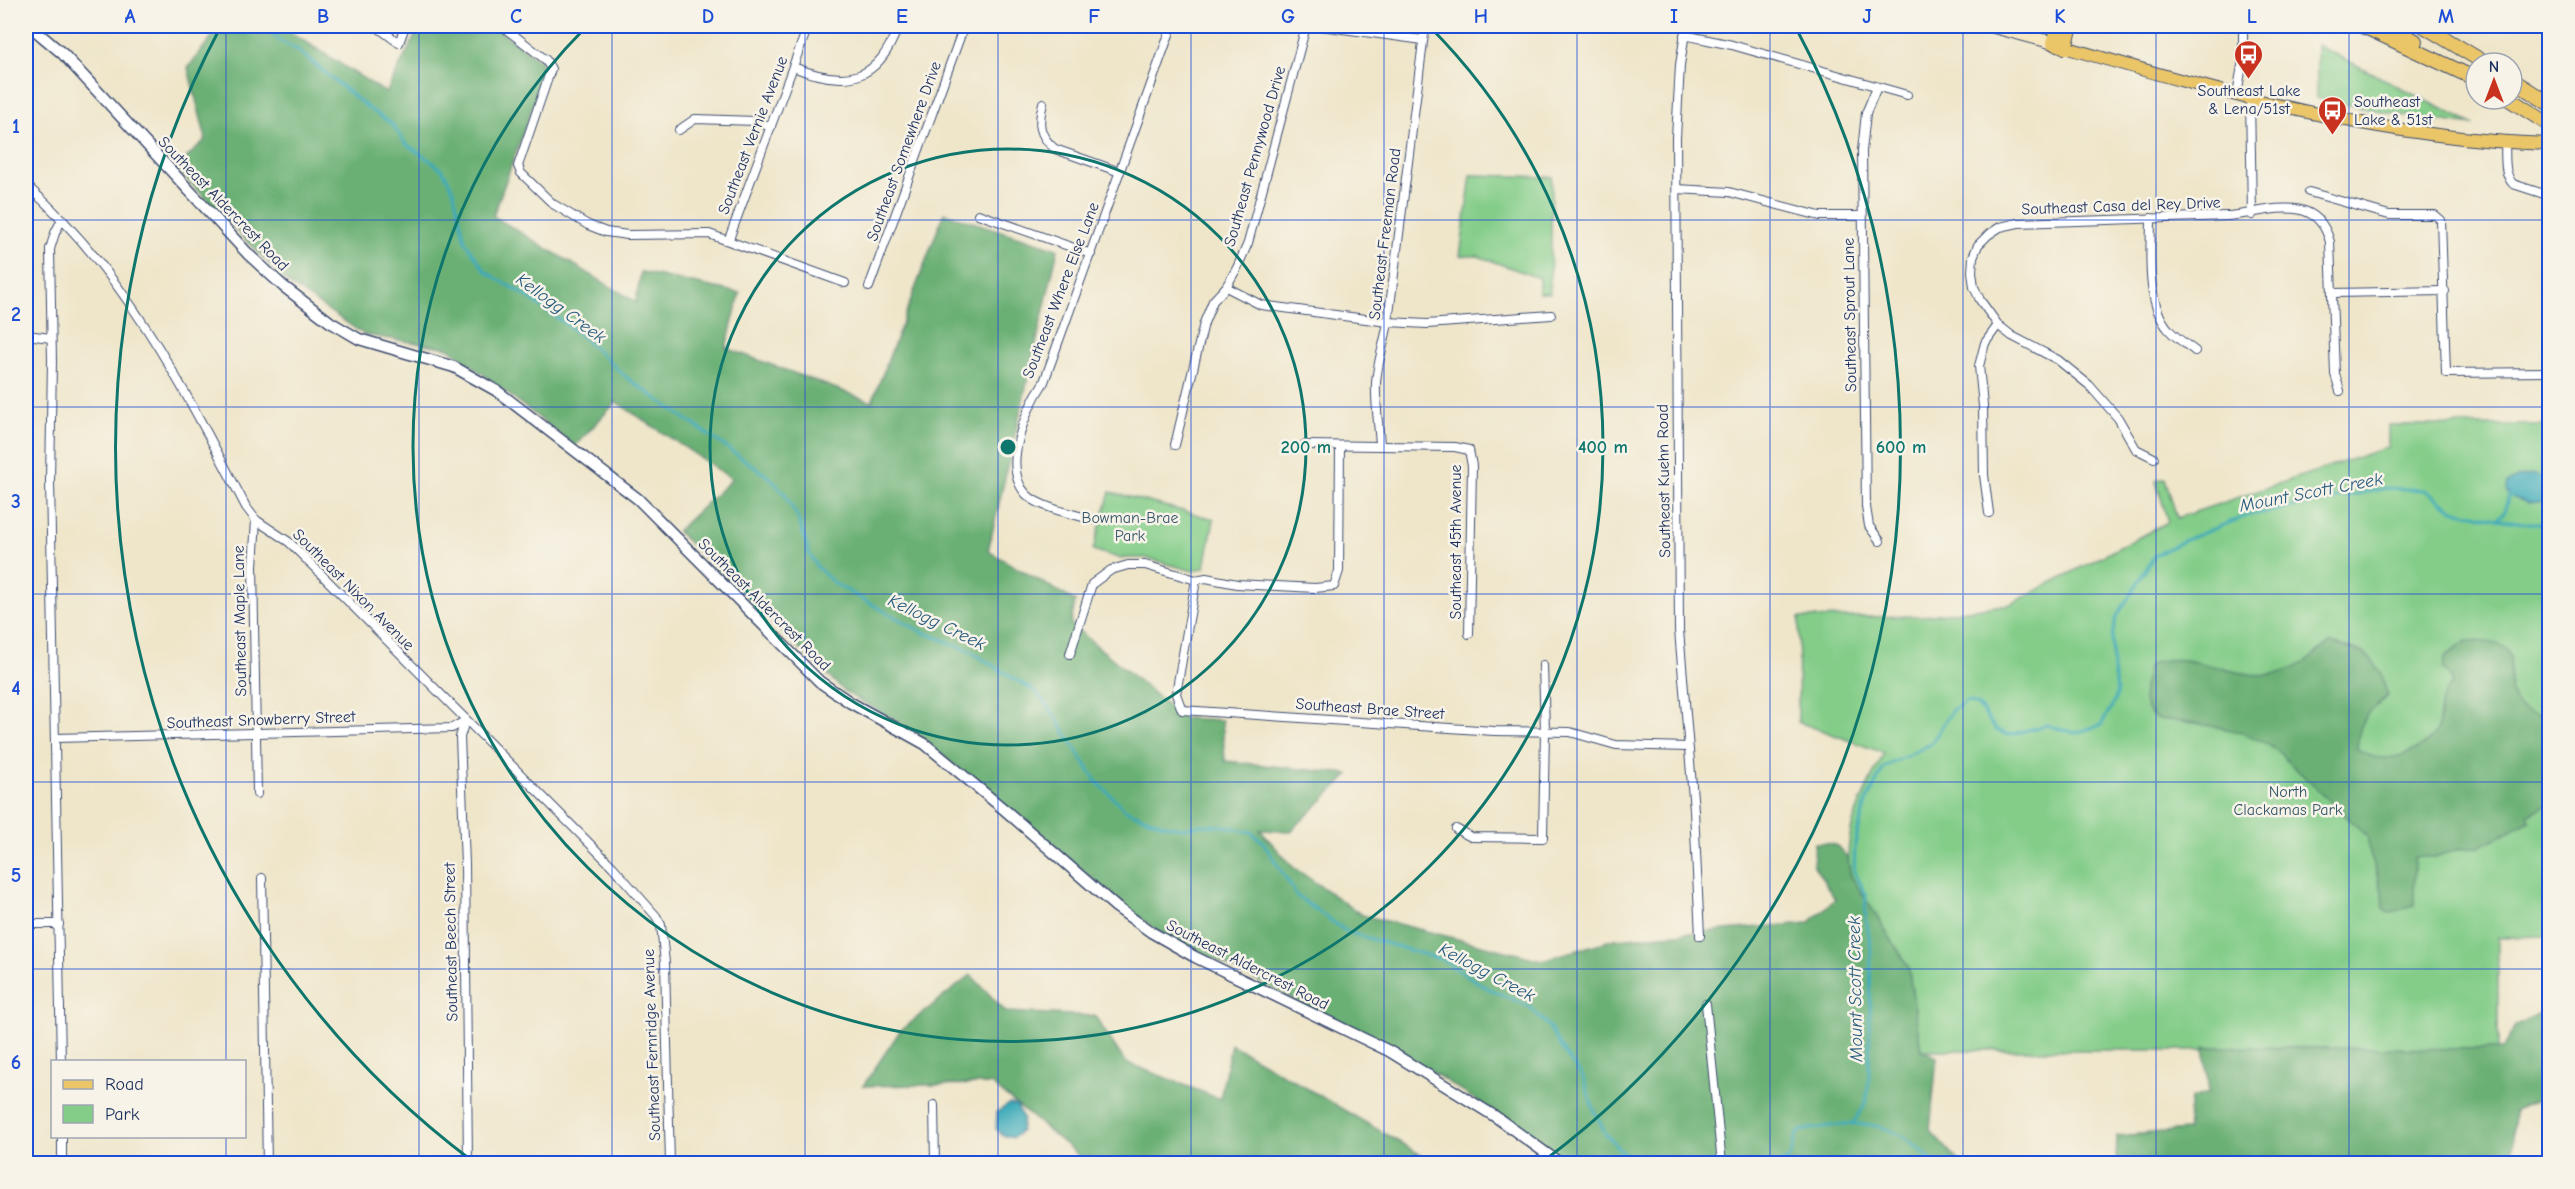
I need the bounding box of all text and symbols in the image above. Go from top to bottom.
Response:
text: A [124,5,136,28]
text: B [317,5,329,28]
text: C [510,5,522,28]
text: D [702,5,714,28]
text: E [896,5,908,28]
text: F [1088,5,1100,28]
text: G [1281,5,1295,28]
text: H [1474,5,1488,28]
text: I [1670,5,1678,28]
text: J [1862,5,1872,28]
text: K [2054,5,2066,28]
text: L [2247,5,2257,28]
text: M [2438,5,2454,28]
bus stop icon: Southeast Lake & Lena/51st [2233,38,2265,80]
north arrow [2464,51,2524,111]
street label: Southeast Vernie Avenue [714,54,791,217]
text: N [2489,58,2499,76]
street label: Southeast Somewhere Drive [863,59,945,244]
street label: Southeast Pennywood Drive [1221,64,1289,249]
place label: Southeast Lake & Lena/51st [2198,82,2300,118]
place label: Southeast Lake & 51st [2354,93,2433,129]
bus stop icon: Southeast Lake & 51st [2317,94,2349,136]
text: 1 [12,115,20,138]
street label: Southeast Aldercrest Road [154,133,292,275]
street label: Southeast Freeman Road [1366,147,1404,321]
street label: Southeast Casa del Rey Drive [2021,194,2221,218]
street label: Southeast Where Else Lane [1019,200,1103,381]
street label: Southeast Sprout Lane [1840,238,1860,392]
water label: Kellogg Creek [512,269,610,348]
text: 2 [11,303,21,326]
street label: Southeast Kuehn Road [1654,404,1674,558]
centre of rings [998,437,1018,457]
text: 200 m [1281,437,1331,458]
text: 400 m [1578,437,1628,458]
text: 600 m [1876,437,1926,458]
street label: Southeast 45th Avenue [1447,464,1465,620]
water label: Mount Scott Creek [2237,468,2385,517]
text: 3 [11,490,21,513]
park label: Bowman-Brae Park [1082,509,1178,545]
street label: Southeast Nixon Avenue [289,525,418,654]
street label: Southeast Aldercrest Road [694,535,834,675]
street label: Southeast Maple Lane [230,545,250,697]
water label: Kellogg Creek [885,590,989,655]
text: 4 [11,677,21,700]
street label: Southeast Brae Street [1295,695,1445,723]
street label: Southeast Snowberry Street [166,708,356,732]
park label: North Clackamas Park [2233,783,2343,819]
street label: Southeast Beech Street [441,862,461,1022]
text: 5 [11,864,21,887]
street label: Southeast Aldercrest Road [1163,916,1332,1014]
water label: Mount Scott Creek [1844,916,1867,1063]
water label: Kellogg Creek [1435,938,1539,1007]
street label: Southeast Fernridge Avenue [640,949,664,1141]
text: 6 [11,1051,21,1074]
legend [51,1060,246,1138]
text: Road [105,1074,144,1095]
text: Park [105,1104,140,1125]

